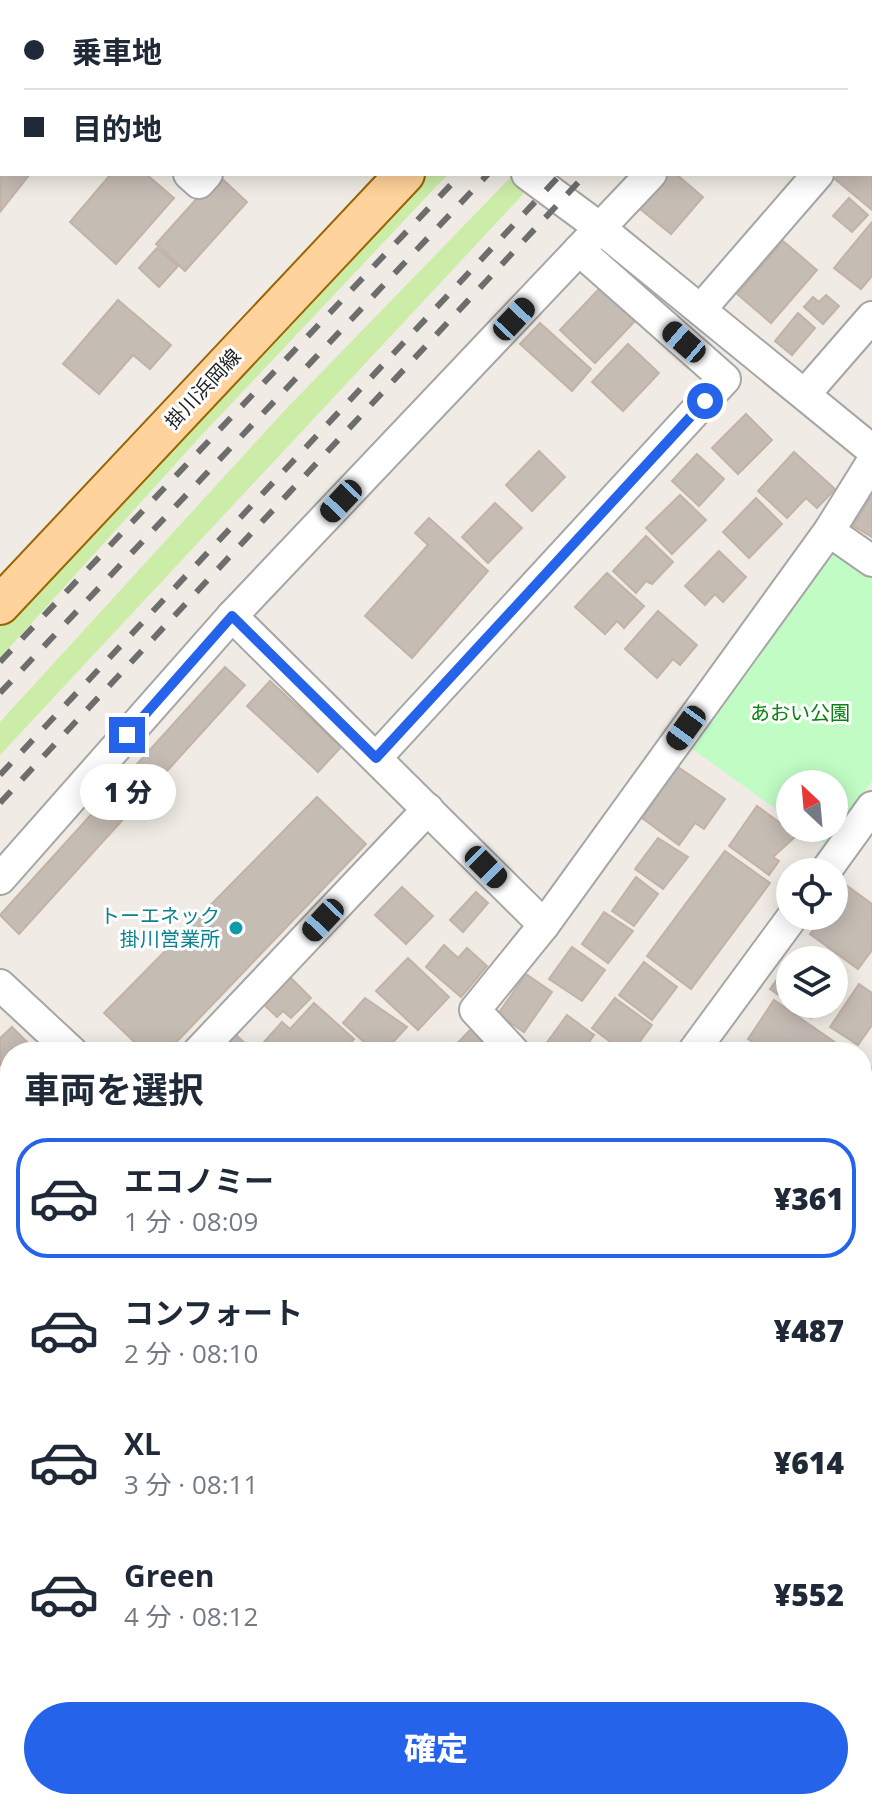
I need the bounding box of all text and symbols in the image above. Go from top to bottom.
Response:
text: 乗車地 [72,31,162,72]
text: 目的地 [72,108,162,149]
car [489,293,539,345]
car [658,317,710,367]
street label: 掛川浜岡線 [159,343,247,434]
route start [687,383,723,419]
car [316,475,366,527]
park label: あおい公園 [750,699,850,726]
car [662,702,710,754]
route end [109,717,145,753]
callout: 1 分 [79,763,175,819]
north arrow [776,770,848,842]
map controls [776,770,848,1018]
text: 1 分 [104,774,152,810]
car [461,842,511,892]
button: locate [776,858,848,930]
car [298,894,348,946]
place label: トーエネック 掛川営業所 [100,902,220,952]
marker: トーエネック 掛川営業所 [227,919,245,937]
button: layers [776,946,848,1018]
text: 車両を選択 [24,1065,204,1114]
text: エコノミー [124,1160,274,1201]
icon: car [28,1162,100,1234]
text: ¥361 [774,1178,844,1219]
text: 1 分 · 08:09 [124,1203,258,1239]
text: コンフォート [124,1292,303,1333]
icon: car [28,1294,100,1366]
text: ¥487 [774,1310,844,1351]
text: 2 分 · 08:10 [124,1335,258,1371]
text: XL [124,1423,161,1464]
icon: car [28,1426,100,1498]
text: ¥614 [774,1442,844,1483]
text: 3 分 · 08:11 [124,1466,258,1502]
text: Green [124,1555,215,1596]
icon: car [28,1558,100,1630]
text: ¥552 [774,1574,844,1615]
text: 4 分 · 08:12 [124,1598,258,1634]
button: 確定 [24,1702,848,1794]

